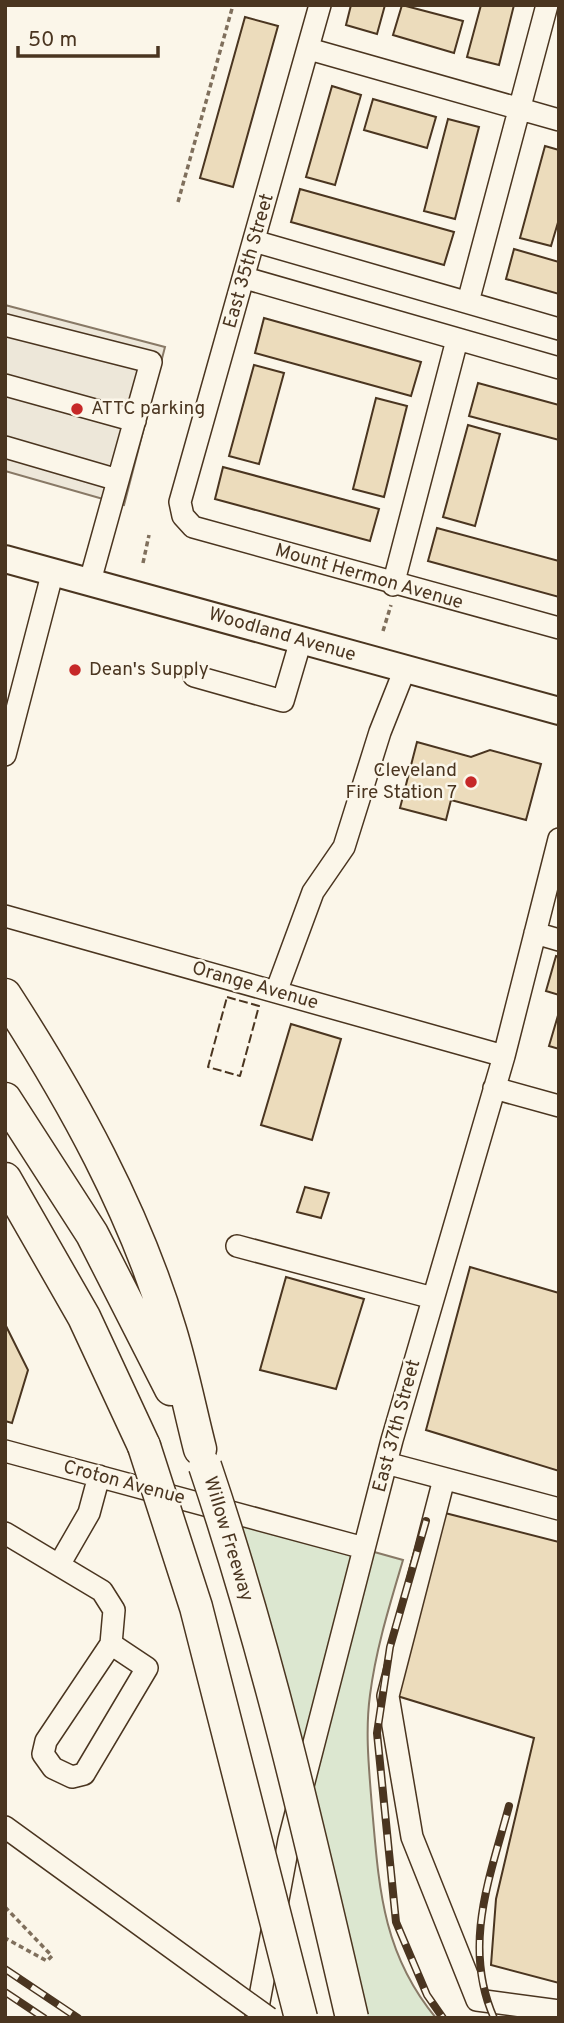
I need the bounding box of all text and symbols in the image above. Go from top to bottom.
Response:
scale bar [18,14,158,58]
text: 50 m [28,27,77,54]
street label: East 35th Street [218,191,280,331]
place label: ATTC parking [91,397,205,421]
marker: ATTC parking [69,401,85,417]
street label: Mount Hermon Avenue [272,539,466,615]
street label: Woodland Avenue [206,602,358,668]
place label: Dean's Supply [89,658,209,682]
marker: Dean's Supply [67,662,83,678]
place label: Cleveland Fire Station 7 [346,759,457,805]
marker: Cleveland Fire Station 7 [463,774,479,790]
street label: Orange Avenue [189,957,321,1015]
street label: East 37th Street [368,1357,426,1495]
street label: Croton Avenue [61,1455,187,1511]
street label: Willow Freeway [198,1474,258,1604]

